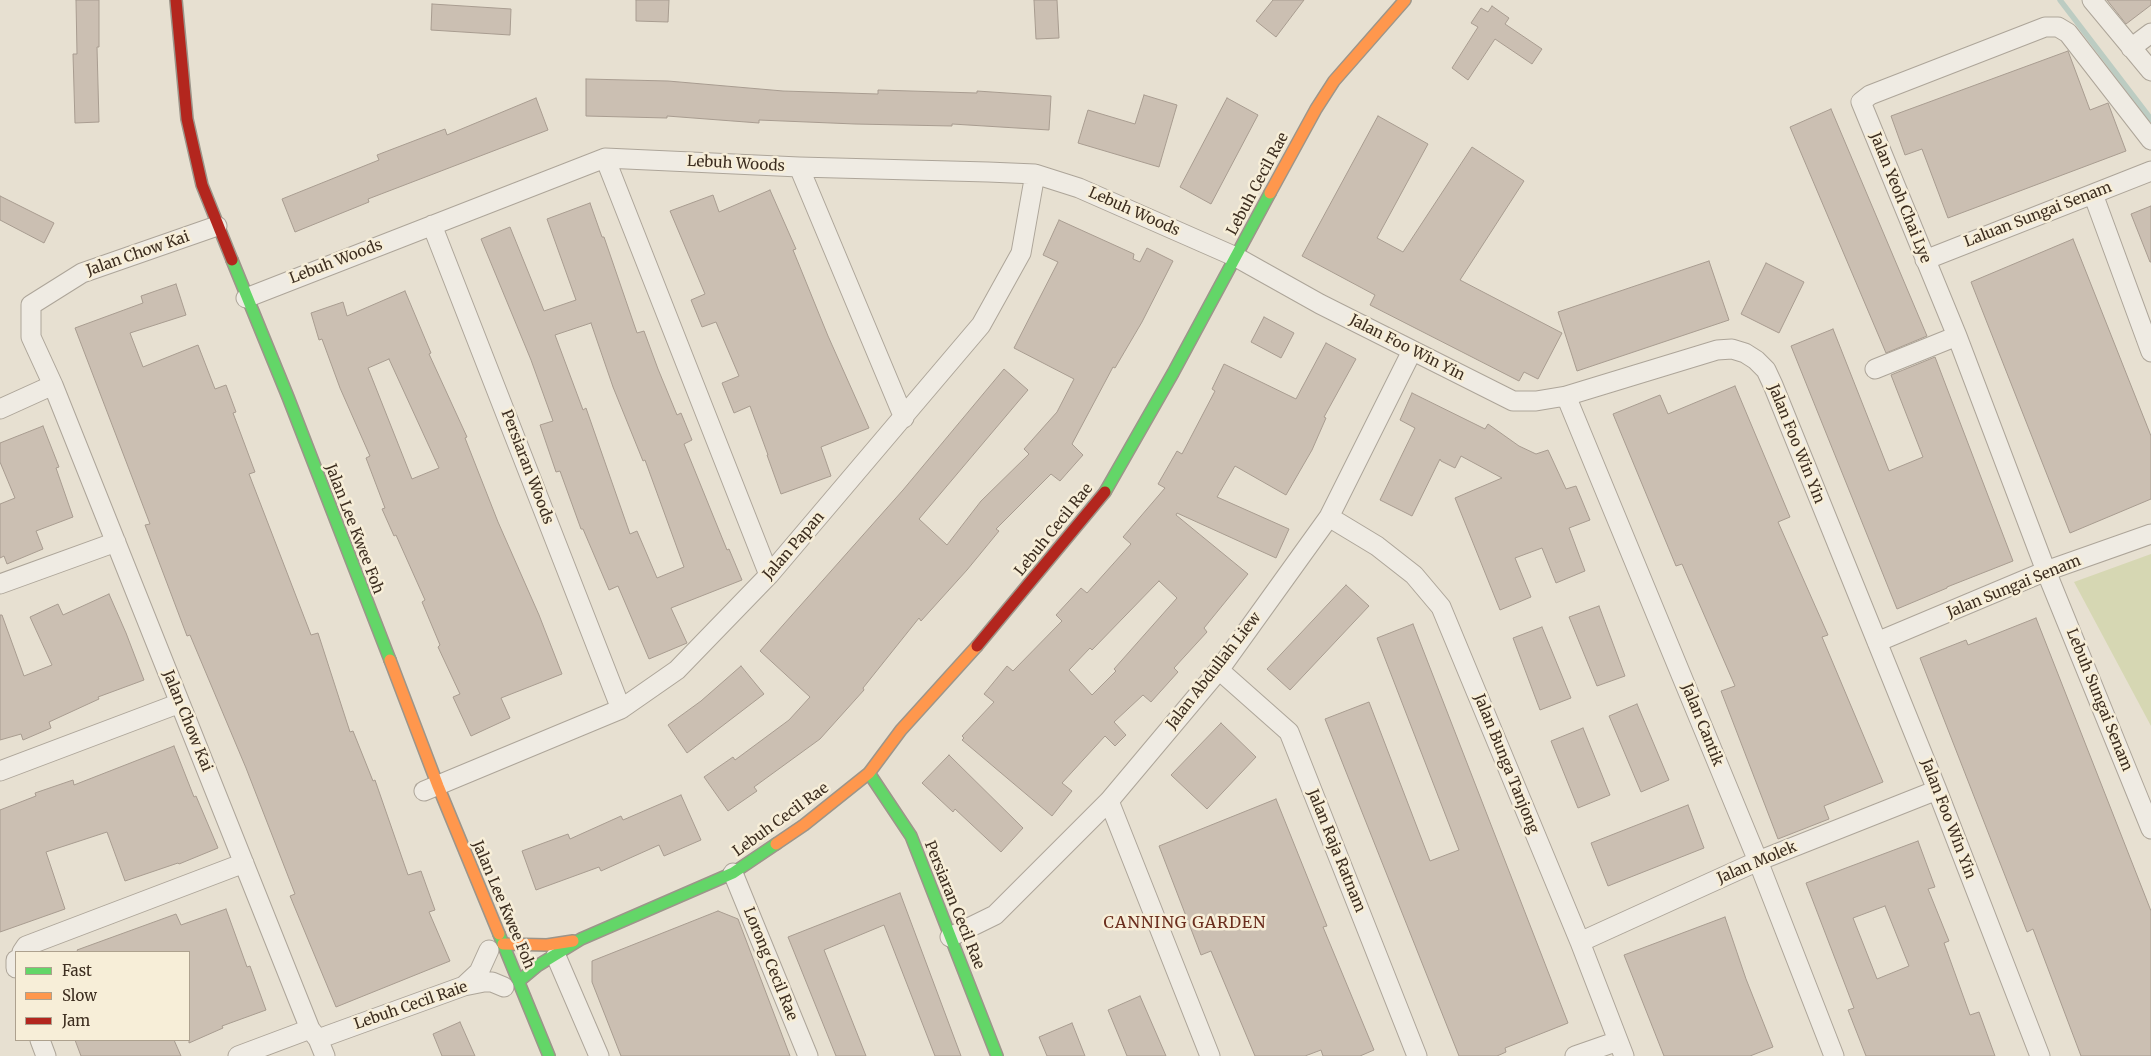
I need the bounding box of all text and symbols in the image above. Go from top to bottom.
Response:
street label: Lebuh Cecil Rae [1223,130,1293,238]
street label: Jalan Yeoh Chai Lye [1866,130,1934,266]
street label: Lebuh Woods [687,152,785,176]
street label: Laluan Sungai Senam [1962,179,2114,251]
street label: Lebuh Woods [1086,184,1182,240]
street label: Jalan Chow Kai [84,228,192,280]
street label: Lebuh Woods [287,236,385,288]
street label: Jalan Foo Win Yin [1346,311,1468,385]
street label: Jalan Foo Win Yin [1764,382,1828,506]
street label: Persiaran Woods [497,407,557,527]
street label: Jalan Lee Kwee Foh [321,462,387,596]
street label: Lebuh Cecil Rae [1011,480,1097,580]
street label: Jalan Papan [760,508,828,584]
street label: Jalan Sungai Senam [1944,552,2084,622]
street label: Jalan Abdullah Liew [1163,609,1265,733]
street label: Lebuh Sungai Senam [2062,626,2136,774]
street label: Jalan Chow Kai [158,668,216,774]
street label: Jalan Cantik [1677,681,1727,769]
street label: Jalan Bunga Tanjong [1470,691,1542,837]
street label: Jalan Foo Win Yin [1917,757,1979,881]
street label: Lebuh Cecil Rae [730,779,832,861]
street label: Jalan Raja Ratnam [1303,787,1369,915]
street label: Jalan Lee Kwee Foh [468,838,538,972]
street label: Persiaran Cecil Rae [920,838,988,972]
street label: Jalan Molek [1714,838,1800,888]
street label: Lorong Cecil Rae [739,905,801,1023]
district label: CANNING GARDEN [1102,913,1268,933]
legend [15,951,190,1041]
text: Fast [62,961,92,980]
street label: Lebuh Cecil Raie [352,978,470,1034]
text: Slow [62,986,97,1005]
text: Jam [62,1011,90,1030]

